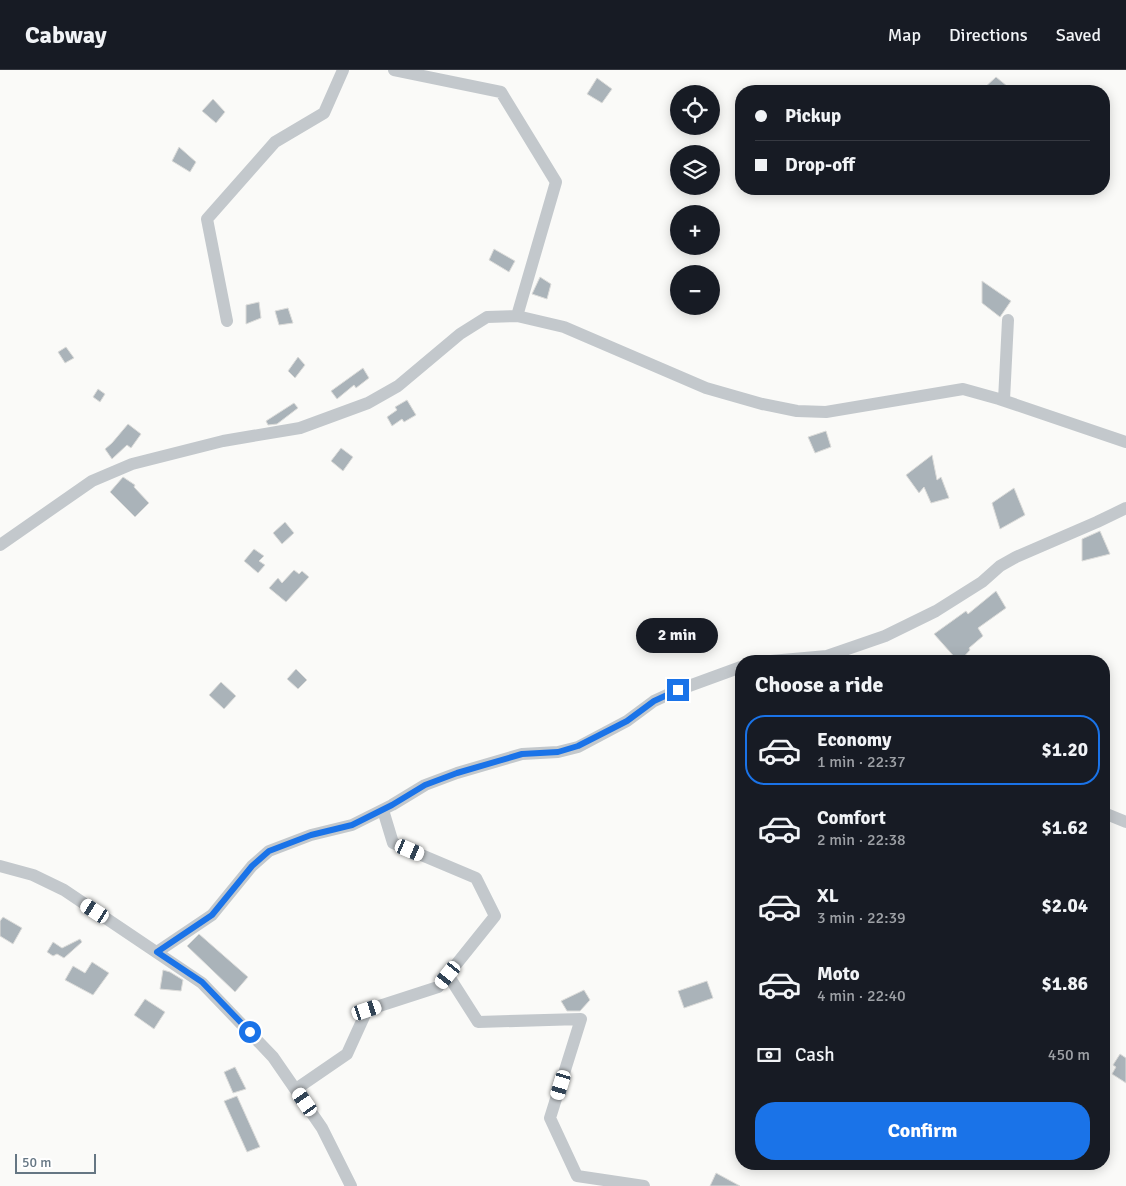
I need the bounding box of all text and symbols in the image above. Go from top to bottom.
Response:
text: Cabway [25,20,107,50]
text: Map [888,24,921,46]
text: Directions [949,24,1028,46]
text: Saved [1056,24,1101,46]
map controls [670,85,720,315]
button: locate [670,85,720,135]
text: Pickup [785,104,841,128]
button: layers [670,145,720,195]
text: Drop-off [785,153,855,177]
button: + [670,205,720,255]
button: − [670,265,720,315]
callout: 2 min [637,618,719,652]
text: 2 min [658,625,696,645]
text: Choose a ride [755,671,883,698]
route end [667,679,689,701]
icon: car [757,728,802,773]
text: Economy [817,728,891,752]
text: $1.20 [1042,738,1088,762]
text: 1 min · 22:37 [817,752,906,772]
icon: car [757,806,802,851]
text: Comfort [817,806,886,830]
text: $1.62 [1042,816,1088,840]
text: 2 min · 22:38 [817,830,906,850]
car [393,837,426,863]
icon: car [757,884,802,929]
text: XL [817,884,839,908]
text: $2.04 [1042,894,1088,918]
car [78,897,111,925]
text: 3 min · 22:39 [817,908,906,928]
car [432,959,463,991]
icon: car [757,962,802,1007]
text: Moto [817,962,860,986]
text: $1.86 [1042,972,1088,996]
text: 4 min · 22:40 [817,986,906,1006]
car [350,998,383,1022]
route start [239,1021,261,1043]
icon: cash [755,1041,783,1069]
text: Cash [795,1043,835,1067]
text: 450 m [1048,1045,1090,1065]
car [549,1068,572,1102]
car [290,1085,319,1119]
button: Confirm [755,1102,1090,1160]
scale bar [15,1151,96,1174]
text: 50 m [22,1154,51,1171]

